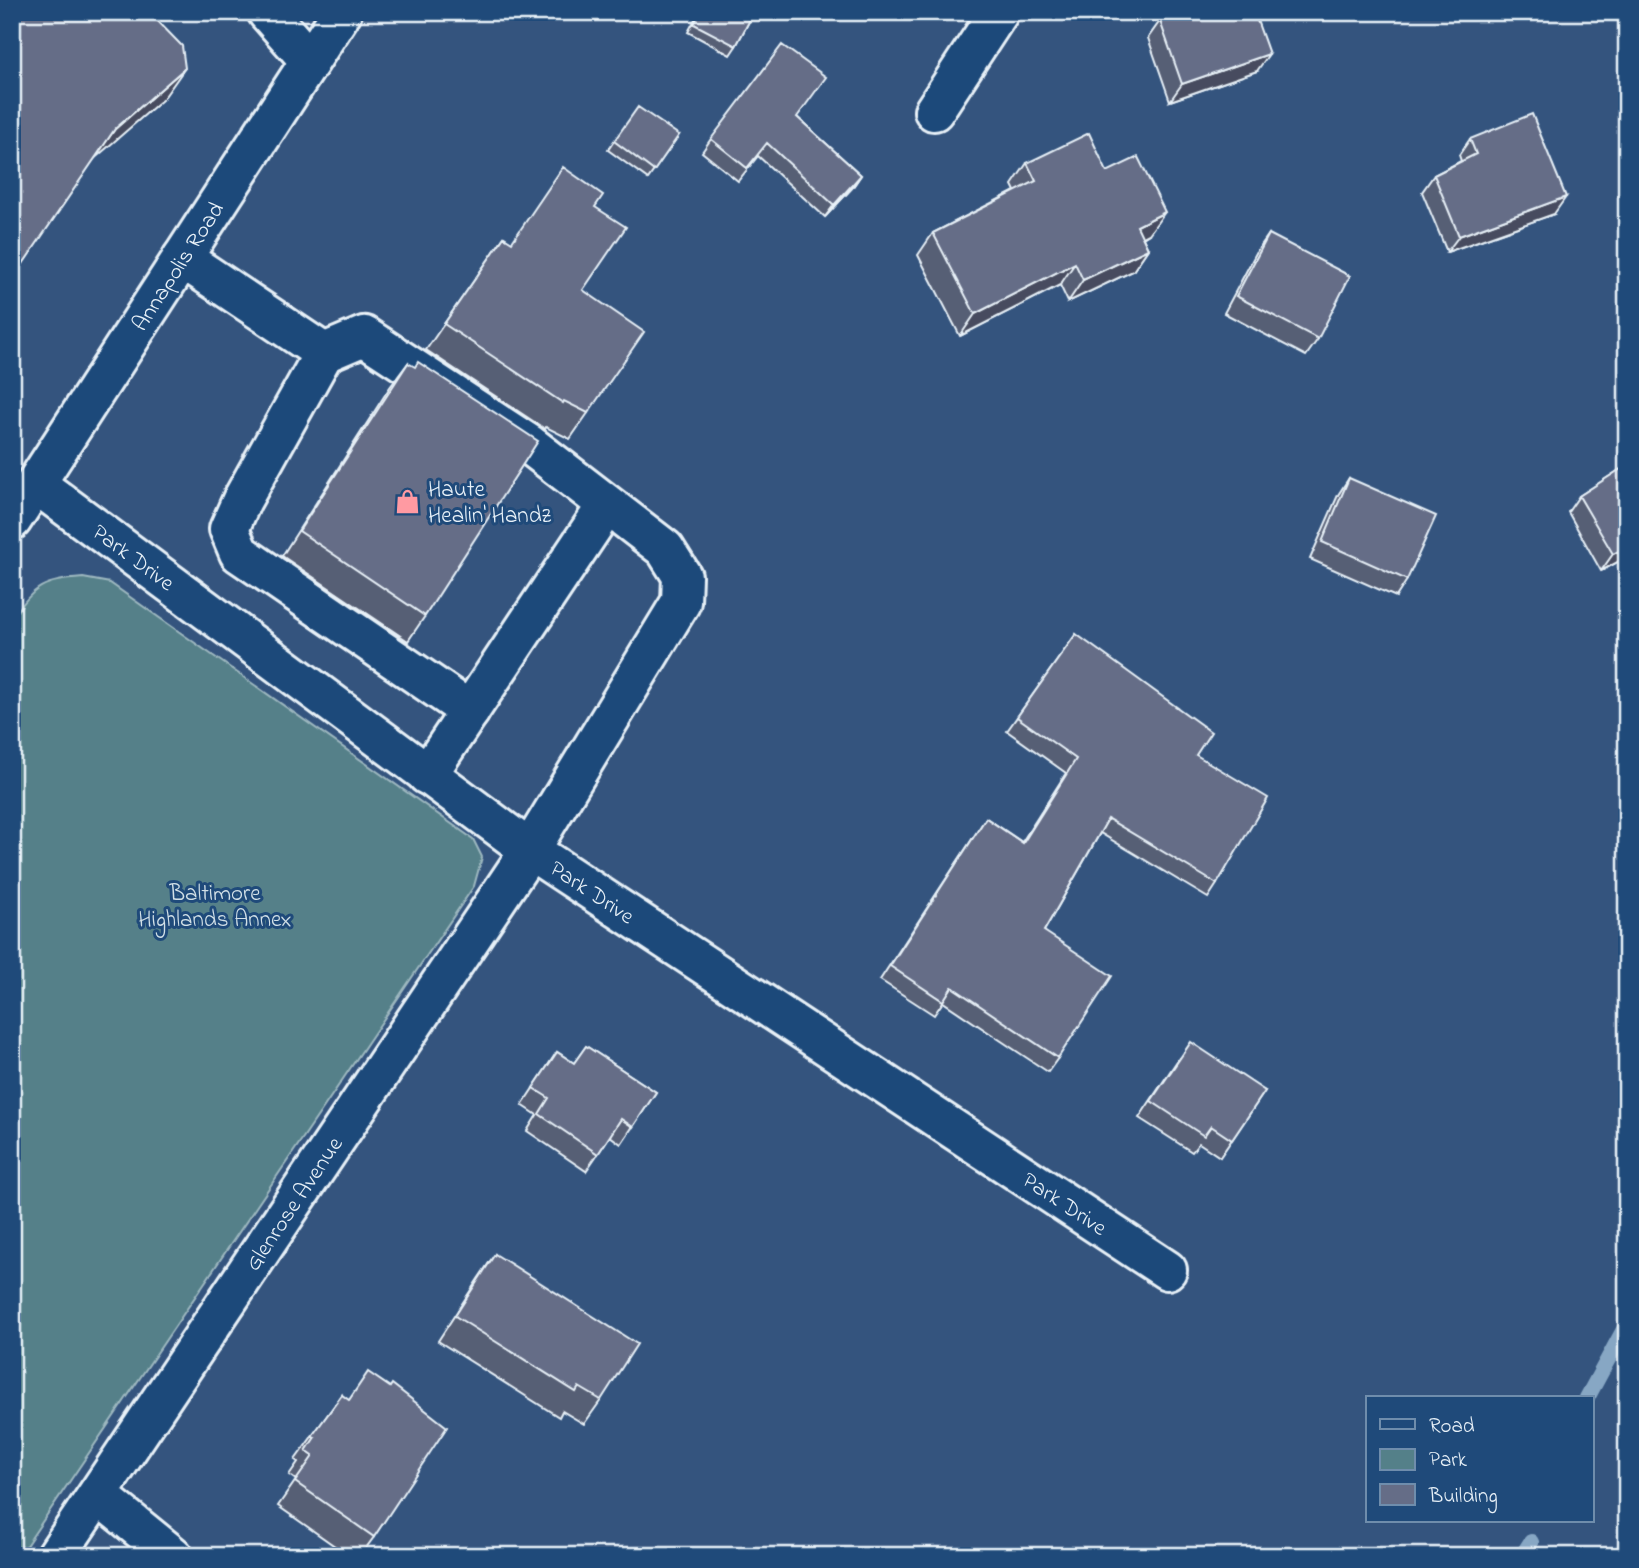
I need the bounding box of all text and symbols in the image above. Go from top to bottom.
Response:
street label: Annapolis Road [125,196,234,339]
place label: Haute Healin' Handz [428,474,552,533]
shop icon: Haute Healin' Handz [394,487,422,515]
street label: Park Drive [84,517,181,601]
street label: Park Drive [542,853,641,934]
park label: Baltimore Highlands Annex [138,878,292,938]
street label: Glenrose Avenue [238,1130,352,1278]
street label: Park Drive [1015,1165,1113,1245]
legend [1366,1396,1594,1522]
text: Road [1429,1412,1475,1442]
text: Park [1429,1446,1468,1476]
text: Building [1428,1482,1498,1514]

